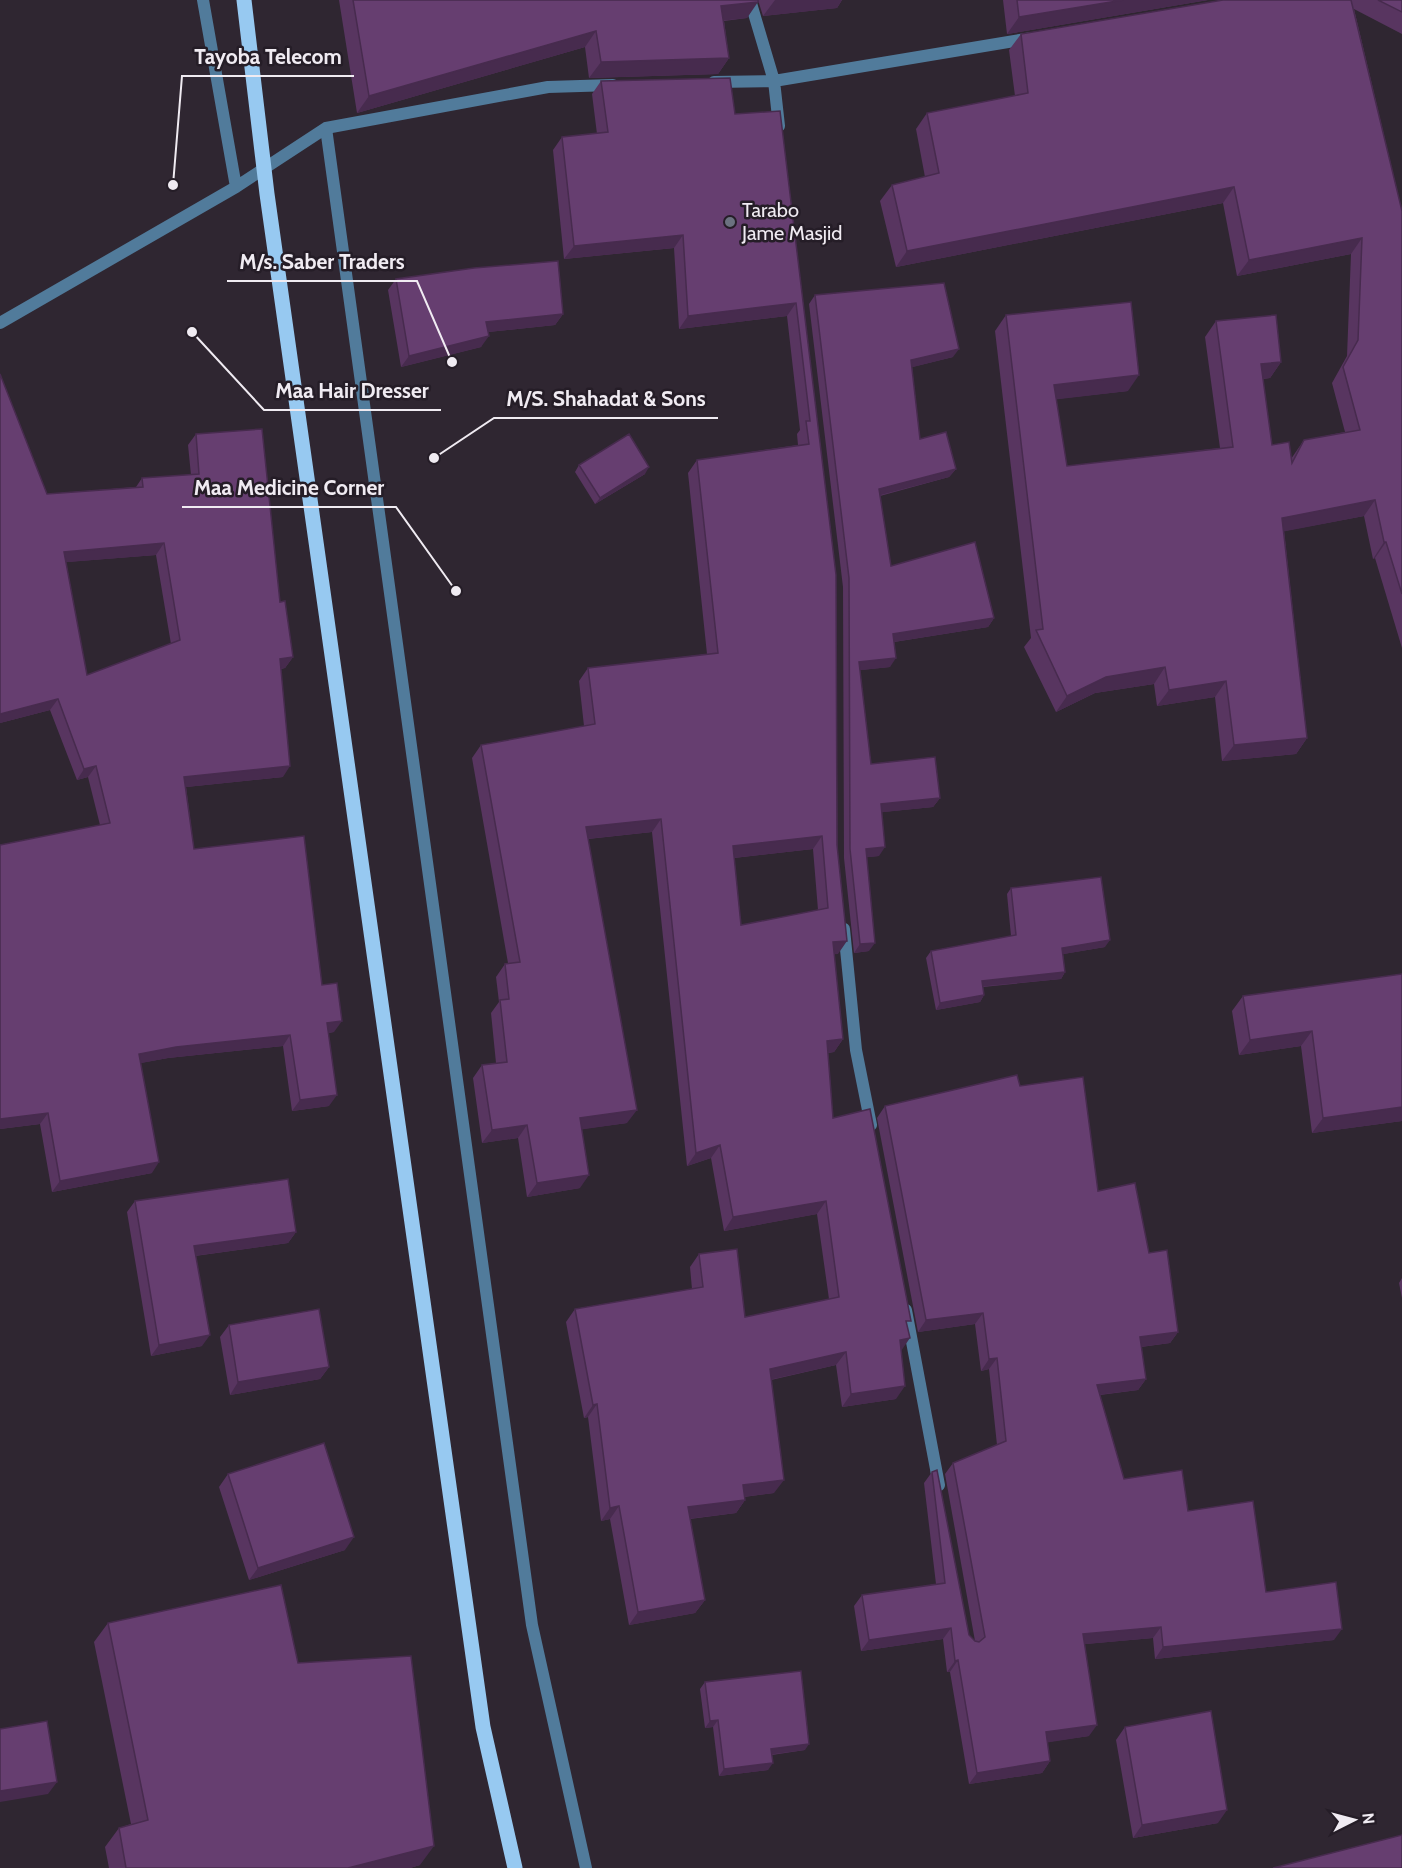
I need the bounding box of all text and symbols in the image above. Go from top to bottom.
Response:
callout: Tayoba Telecom [182,37,354,76]
text: Tayoba Telecom [194,44,342,69]
place label: Tarabo Jame Masjid [741,198,842,245]
marker: Tarabo Jame Masjid [723,215,737,229]
callout: M/s. Saber Traders [227,242,417,281]
text: M/s. Saber Traders [239,249,405,274]
callout: Maa Hair Dresser [264,371,441,410]
text: Maa Hair Dresser [275,378,429,403]
callout: M/S. Shahadat & Sons [494,379,718,418]
text: M/S. Shahadat & Sons [506,386,706,411]
callout: Maa Medicine Corner [182,468,396,507]
text: Maa Medicine Corner [194,475,384,500]
north arrow [1324,1790,1384,1850]
text: N [1358,1812,1378,1825]

